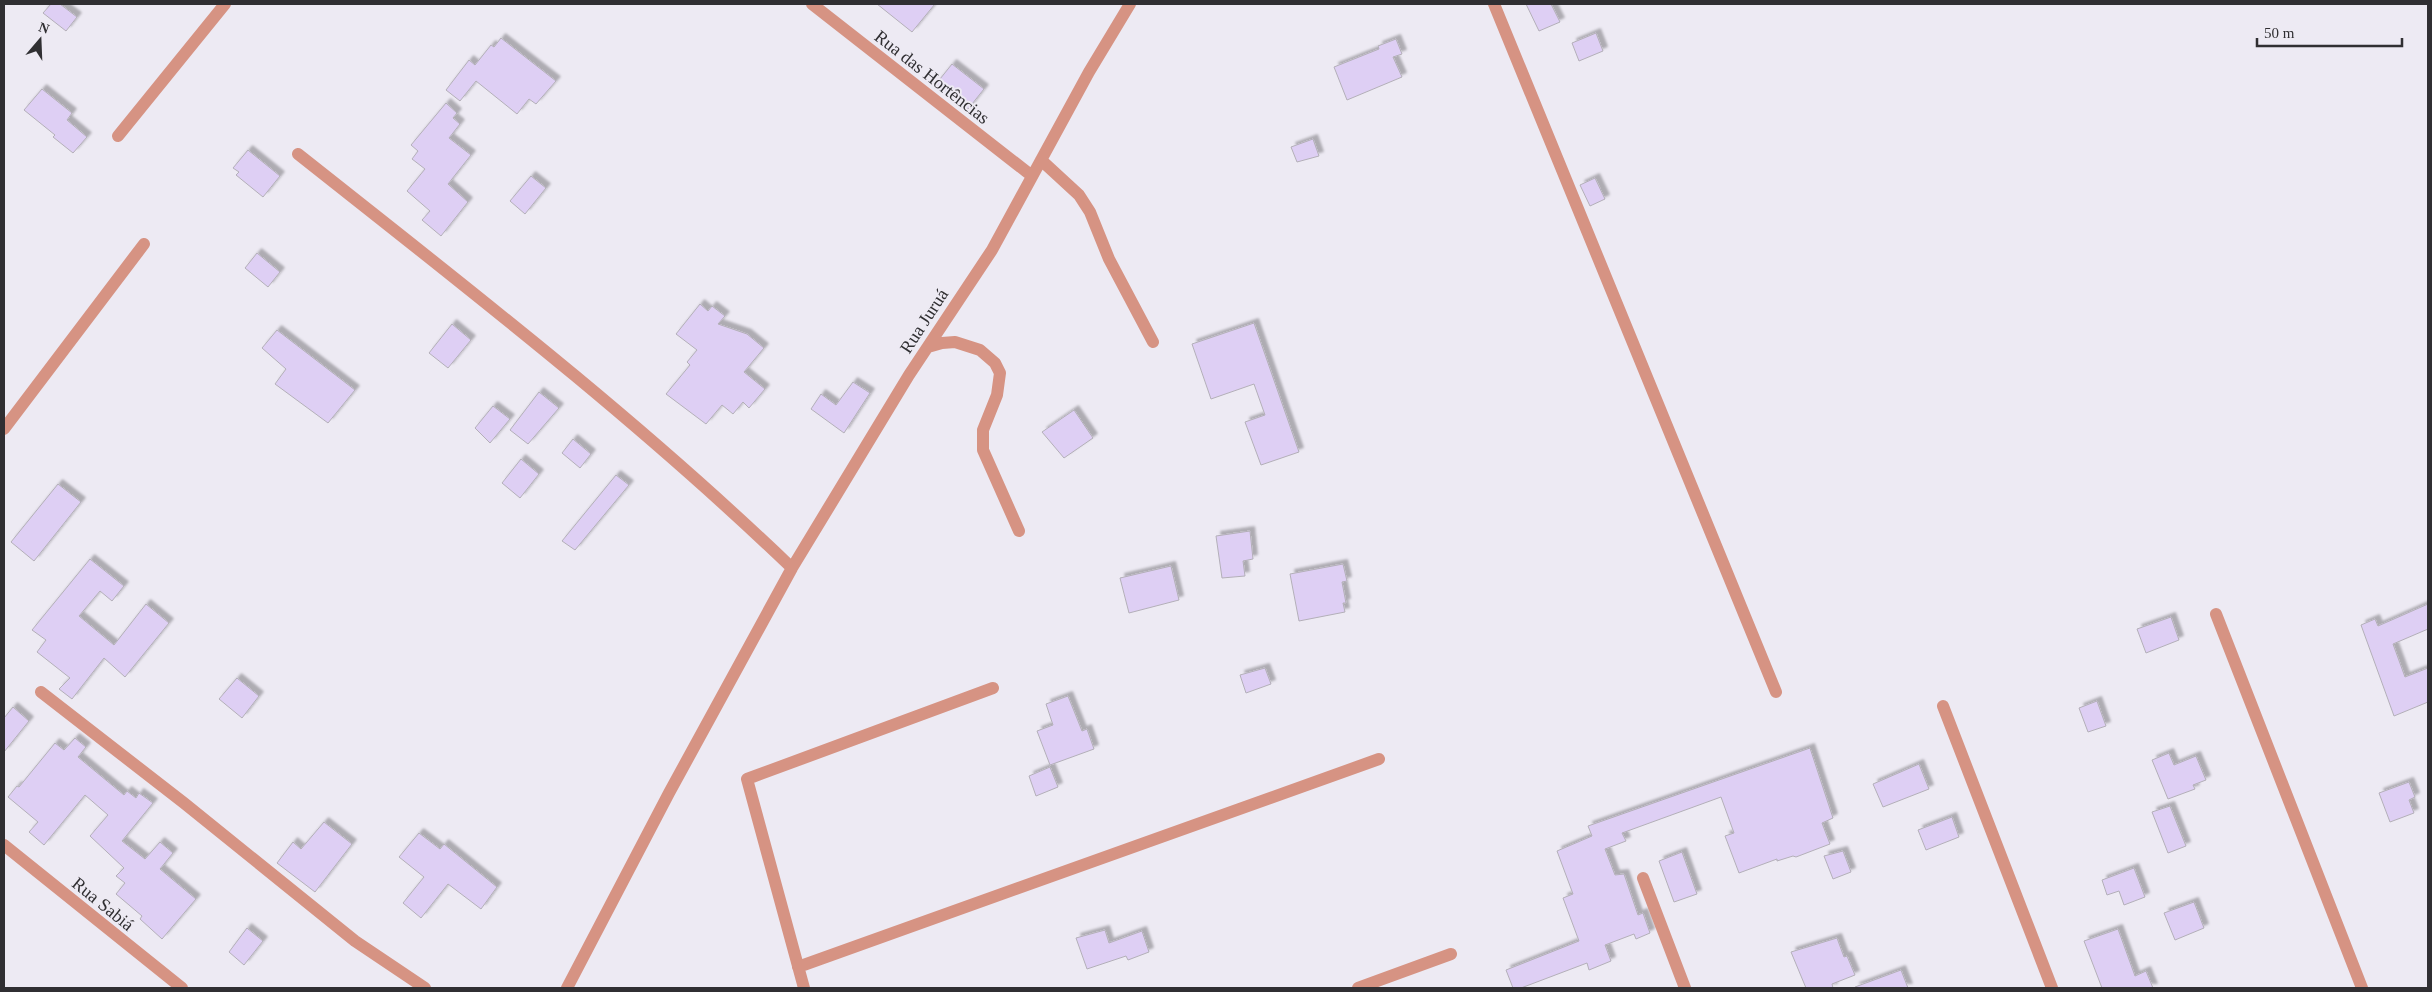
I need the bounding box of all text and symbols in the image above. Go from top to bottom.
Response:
north arrow [15,15,65,65]
scale bar [2257,15,2402,47]
text: N [37,19,51,37]
text: 50 m [2264,25,2295,41]
street label: Rua das Hortências [871,26,993,128]
street label: Rua Juruá [896,285,952,357]
street label: Rua Sabiá [68,873,138,935]

